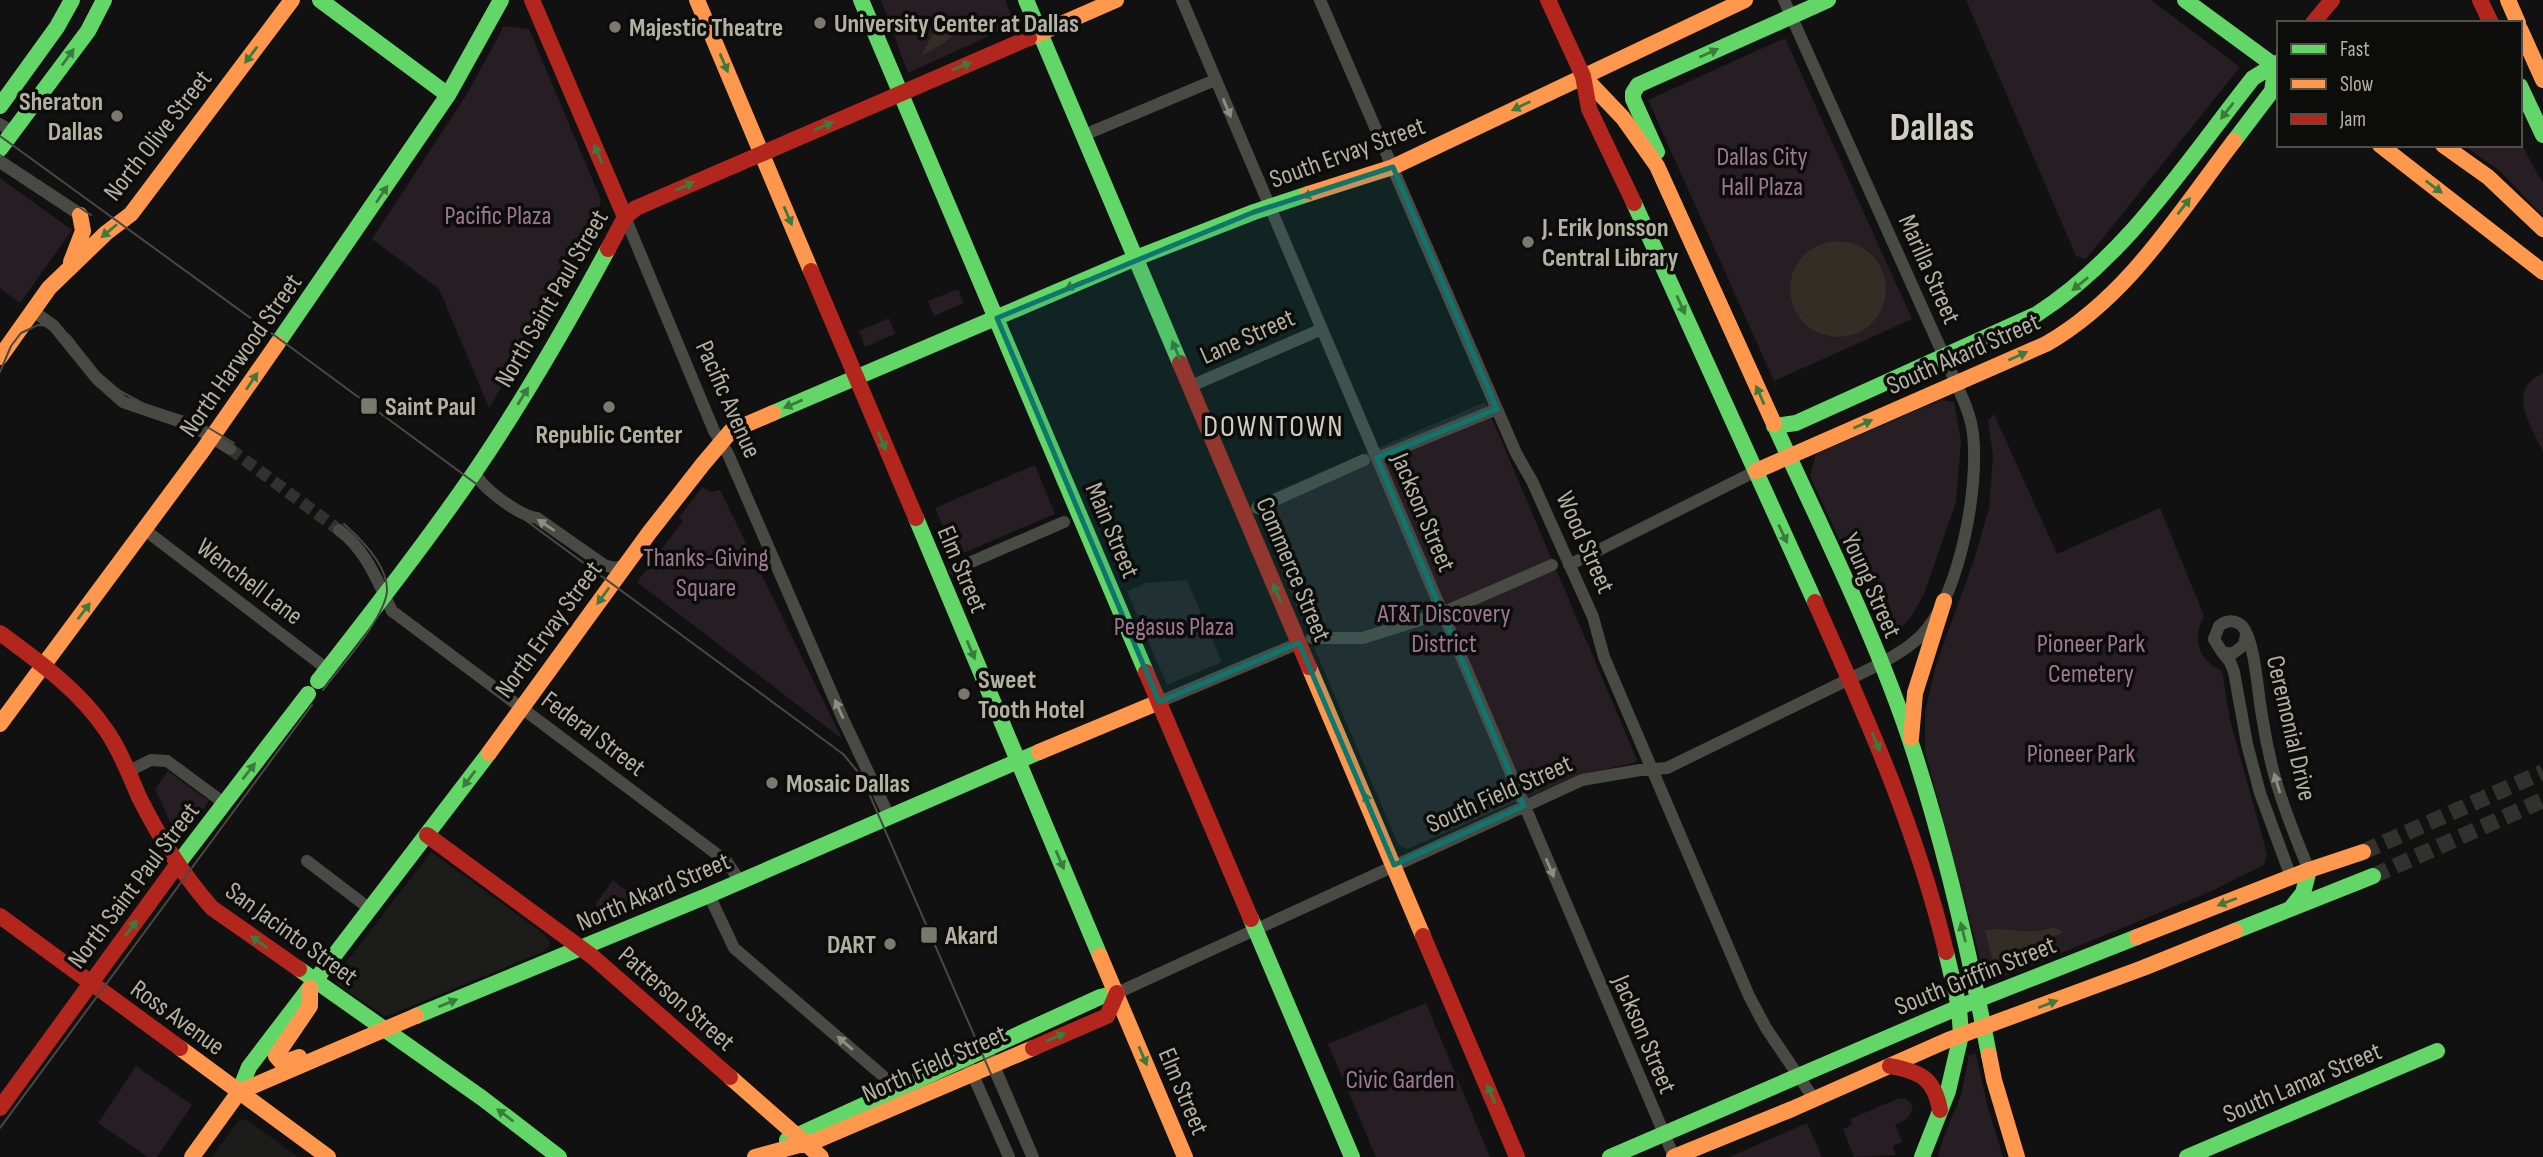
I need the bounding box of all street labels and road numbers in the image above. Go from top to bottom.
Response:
street label: North Olive Street [98,64,219,207]
street label: South Ervay Street [1266,111,1429,196]
street label: North Saint Paul Street [489,204,616,393]
street label: Marilla Street [1891,210,1966,329]
street label: North Harwood Street [173,268,309,443]
street label: Lane Street [1196,303,1300,372]
street label: South Akard Street [1882,307,2045,402]
street label: Pacific Avenue [688,336,767,463]
street label: Jackson Street [1383,448,1461,576]
street label: Main Street [1078,478,1146,583]
street label: Wood Street [1549,487,1621,598]
street label: Commerce Street [1248,493,1337,646]
street label: Elm Street [930,522,994,618]
street label: Young Street [1834,528,1908,643]
street label: Wenchell Lane [190,532,308,632]
street label: North Ervay Street [489,555,609,704]
street label: Ceremonial Drive [2259,653,2322,804]
street label: Federal Street [535,685,651,783]
street label: South Field Street [1422,748,1577,840]
street label: North Saint Paul Street [62,797,207,975]
street label: North Akard Street [572,846,735,939]
street label: San Jacinto Street [219,876,363,993]
street label: South Griffin Street [1890,930,2061,1023]
street label: Patterson Street [611,940,741,1058]
street label: Jackson Street [1604,970,1682,1098]
street label: Ross Avenue [124,974,230,1063]
street label: North Field Street [857,1019,1012,1110]
street label: South Lamar Street [2219,1036,2386,1131]
street label: Elm Street [1151,1044,1215,1140]

